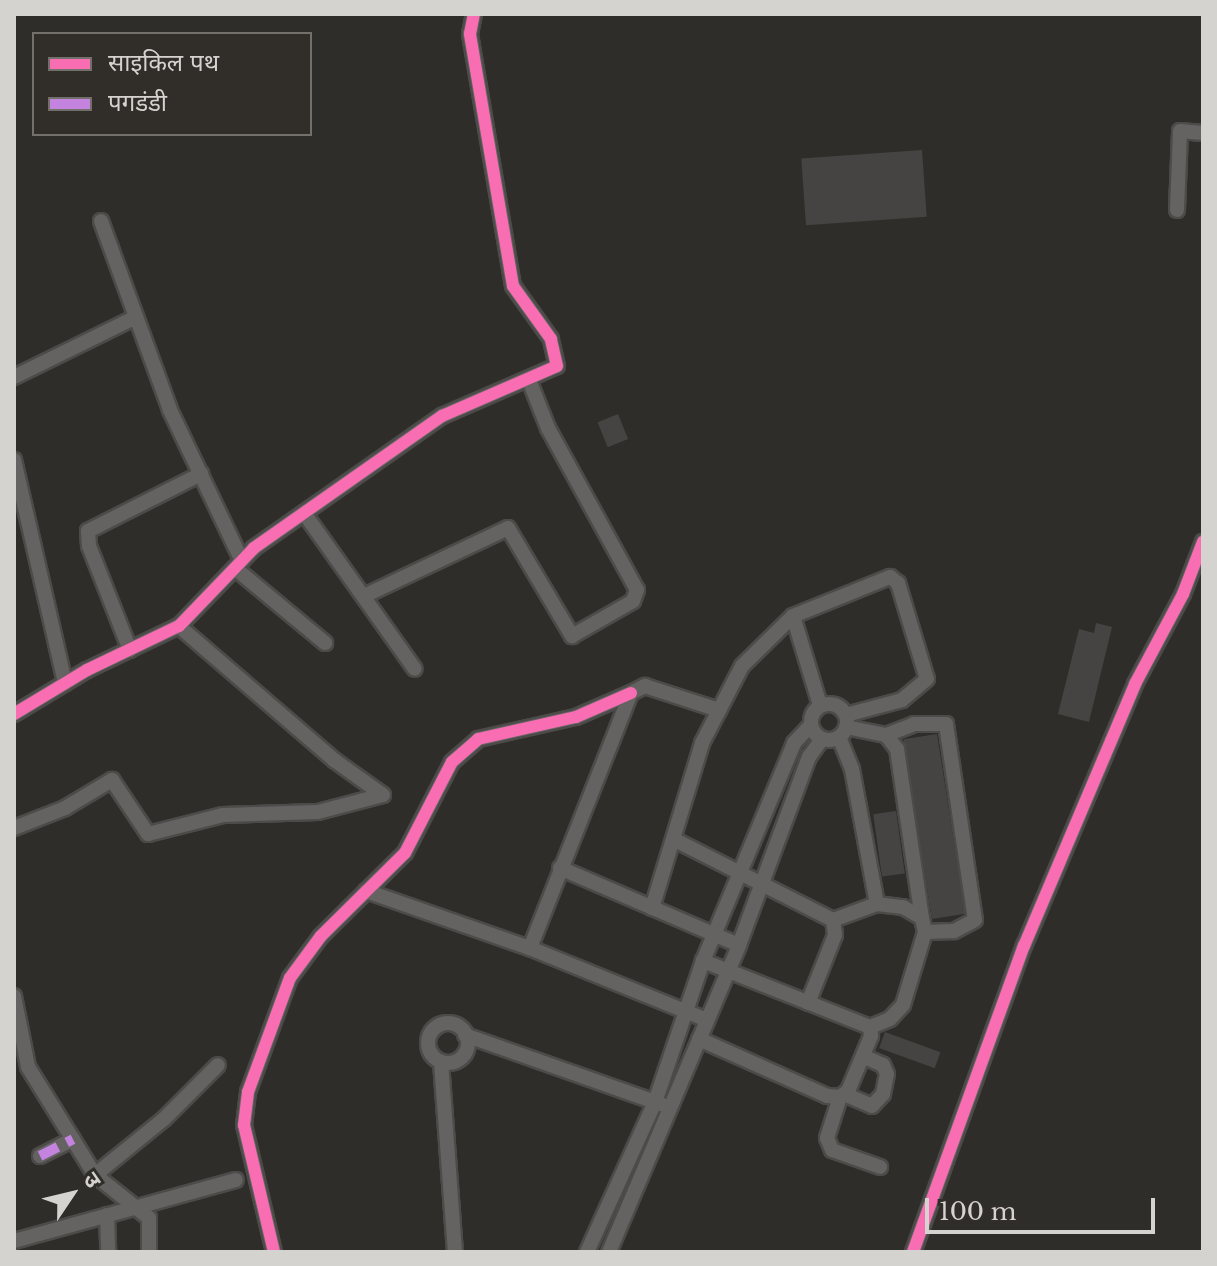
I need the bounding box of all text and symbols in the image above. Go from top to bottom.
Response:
legend [32,32,312,136]
text: साइकिल पथ [108,48,219,77]
text: पगडंडी [108,88,167,117]
north arrow [32,1154,112,1234]
text: उ [77,1167,107,1193]
scale bar [929,1182,1159,1232]
text: 100 m [939,1197,1017,1226]

